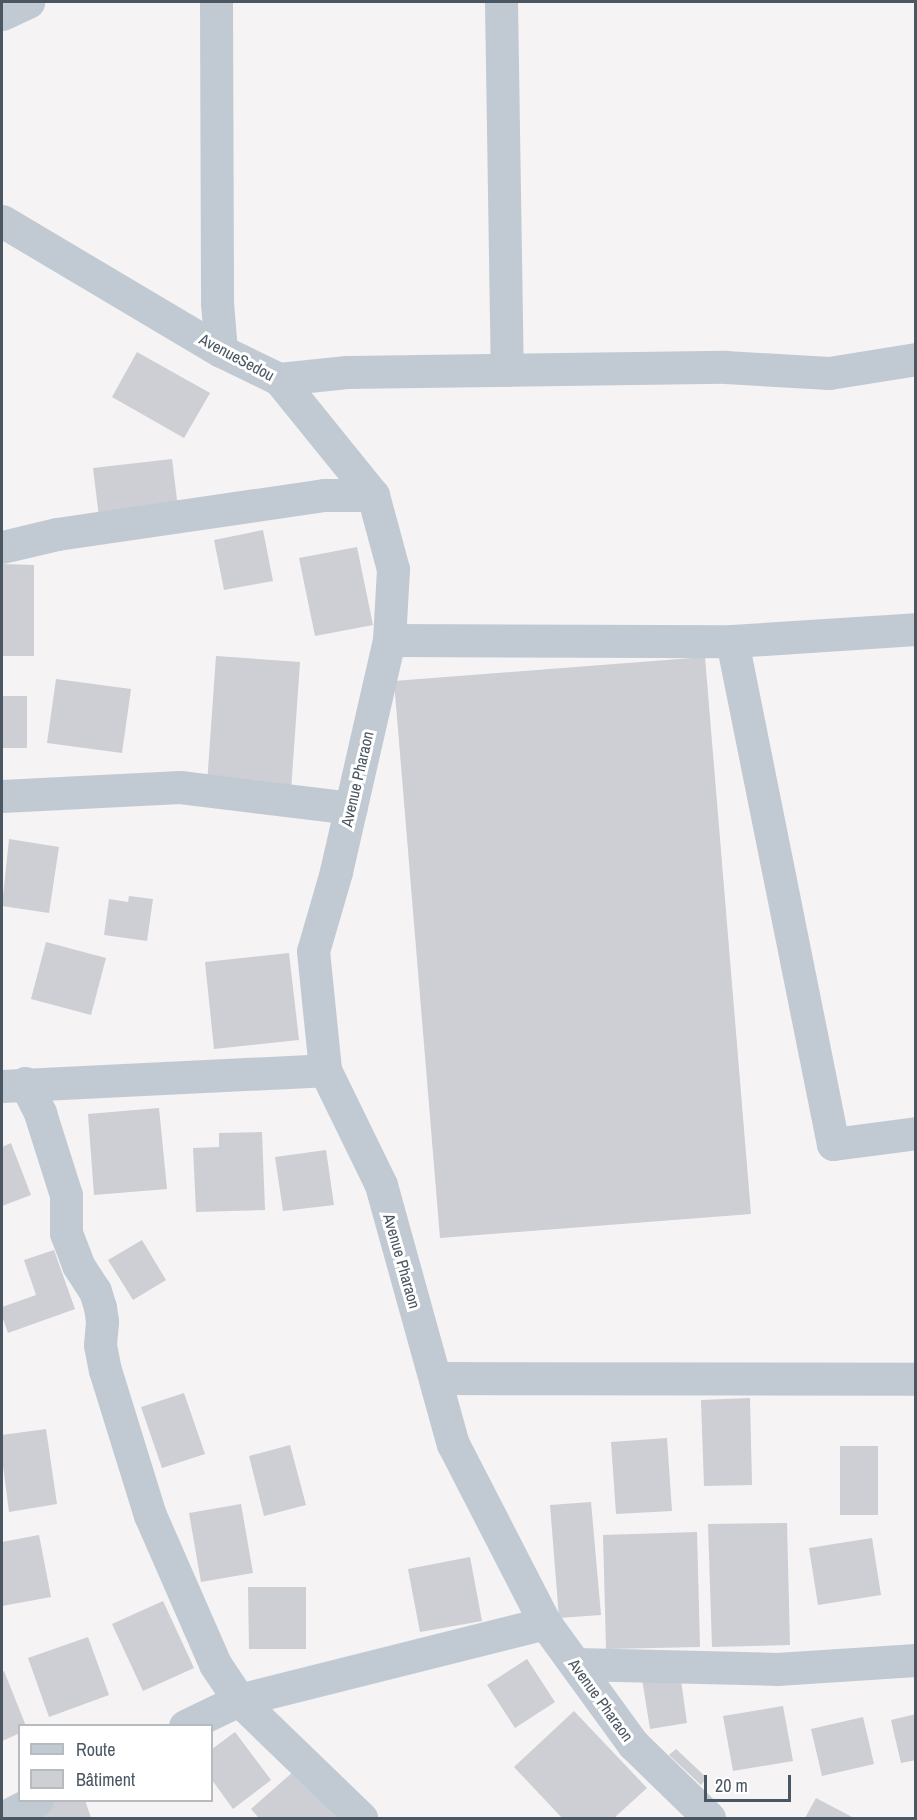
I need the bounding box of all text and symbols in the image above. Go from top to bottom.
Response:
street label: AvenueSedou [196,329,278,385]
street label: Avenue Pharaon [337,729,377,829]
street label: Avenue Pharaon [379,1211,425,1311]
street label: Avenue Pharaon [565,1655,637,1745]
legend [18,1724,213,1802]
text: Route [76,1737,115,1762]
scale bar [707,1763,794,1801]
text: Bâtiment [76,1767,135,1792]
text: 20 m [715,1773,748,1798]

